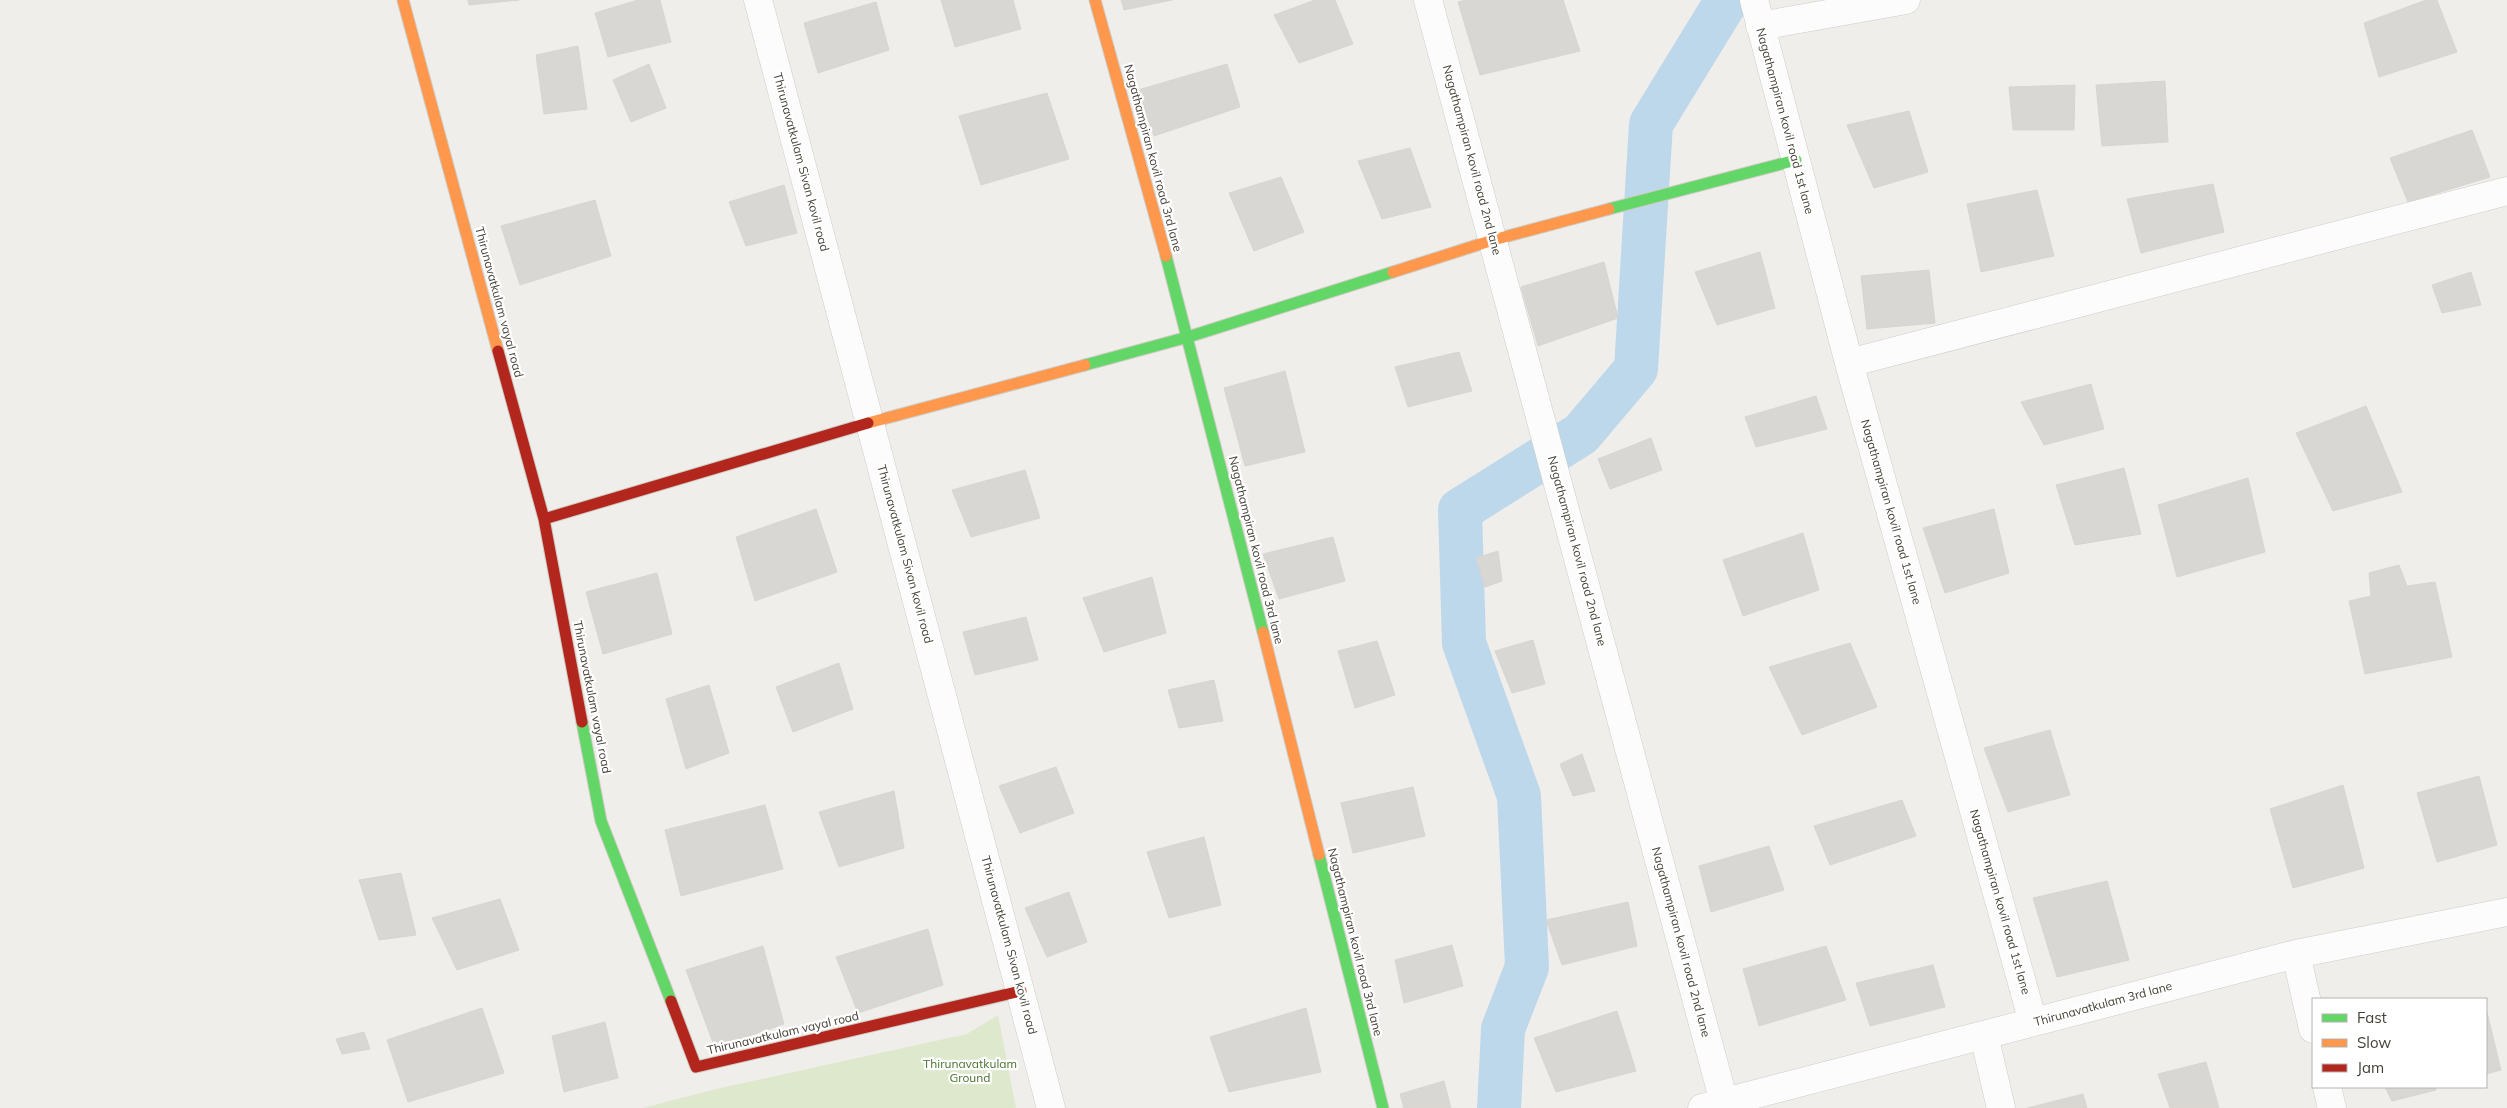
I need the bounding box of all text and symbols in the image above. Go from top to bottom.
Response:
street label: Nagathampiran kovil road 1st lane [1753,26,1818,216]
street label: Nagathampiran kovil road 3rd lane [1121,63,1186,253]
street label: Nagathampiran kovil road 2nd lane [1440,63,1505,257]
street label: Thirunavatkulam Sivan kovil road [770,71,833,253]
street label: Thirunavatkulam vayal road [472,225,527,379]
street label: Nagathampiran kovil road 1st lane [1858,418,1925,606]
street label: Nagathampiran kovil road 3rd lane [1226,454,1287,646]
street label: Nagathampiran kovil road 2nd lane [1545,454,1610,648]
street label: Thirunavatkulam Sivan kovil road [874,463,937,645]
street label: Thirunavatkulam vayal road [570,619,615,775]
street label: Nagathampiran kovil road 1st lane [1967,808,2034,996]
street label: Nagathampiran kovil road 2nd lane [1649,845,1714,1039]
street label: Nagathampiran kovil road 3rd lane [1325,846,1386,1038]
street label: Thirunavatkulam Sivan kovil road [978,854,1041,1036]
street label: Thirunavatkulam 3rd lane [2032,978,2174,1029]
legend [2312,998,2487,1088]
street label: Thirunavatkulam vayal road [705,1008,860,1057]
text: Fast [2357,1008,2387,1027]
text: Slow [2357,1033,2391,1052]
park label: Thirunavatkulam Ground [923,1056,1017,1085]
text: Jam [2357,1058,2384,1077]

